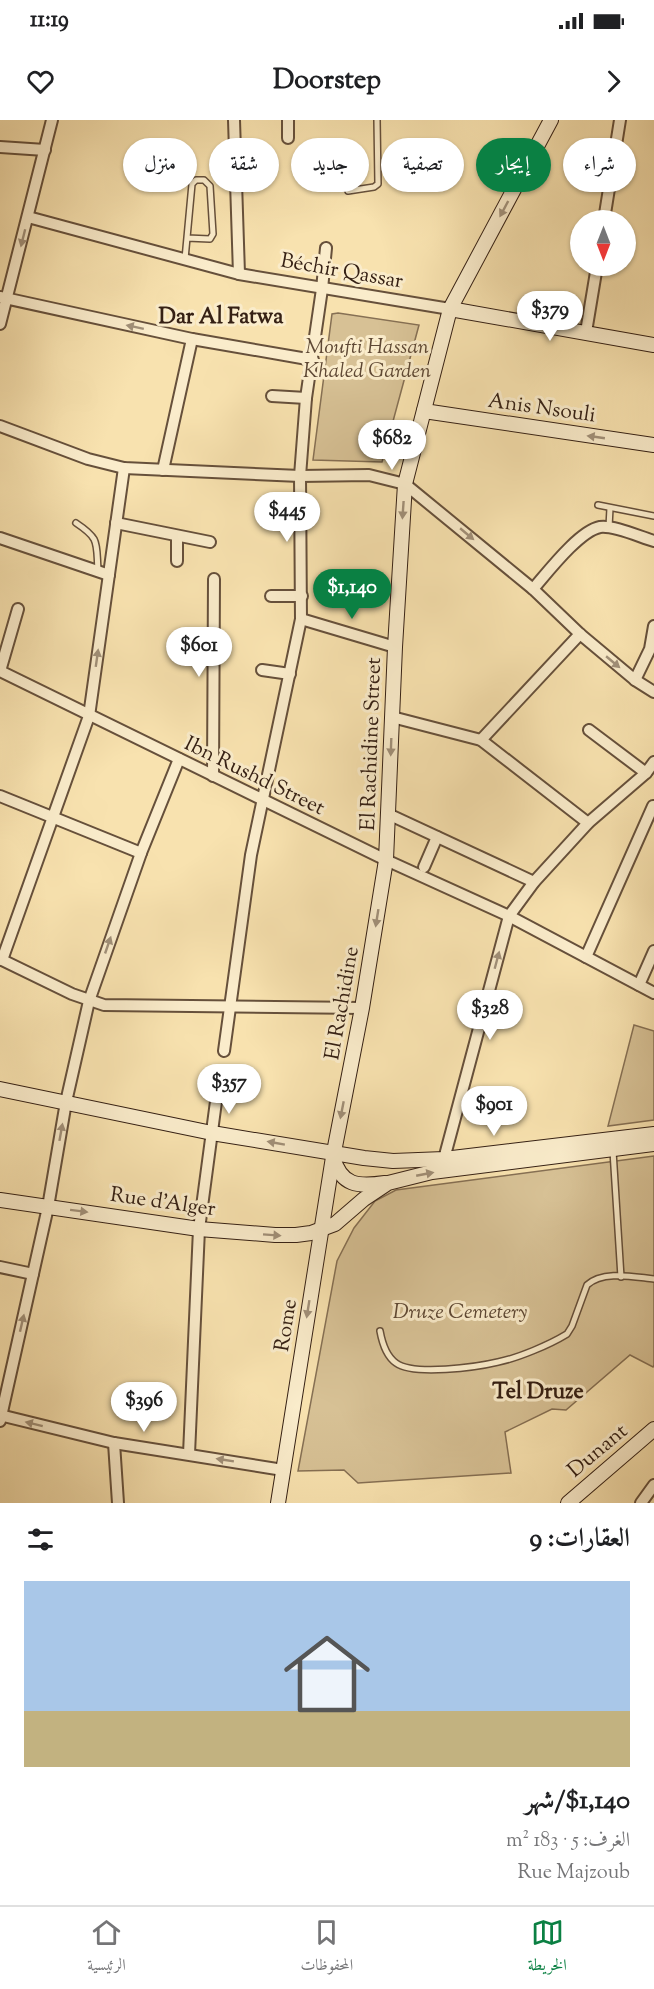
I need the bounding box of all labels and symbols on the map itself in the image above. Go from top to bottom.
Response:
one-way arrow [499,200,509,217]
north arrow [570,210,636,276]
one-way arrow [18,229,27,247]
street label: Béchir Qassar [278,246,405,298]
pin: $379 [514,291,586,342]
district label: Dar Al Fatwa [159,302,284,334]
one-way arrow [125,321,144,331]
park label: Moufti Hassan Khaled Garden [303,333,431,387]
street label: Anis Nsouli [486,387,598,431]
pin: $682 [356,420,428,471]
one-way arrow [586,432,605,441]
pin: $445 [251,492,323,543]
one-way arrow [398,501,408,520]
one-way arrow [459,527,475,540]
pin: $1,140 [303,569,401,620]
pin: $601 [163,627,235,678]
one-way arrow [92,648,102,667]
one-way arrow [605,655,620,668]
street label: El Rachidine Street [354,657,390,831]
street label: Ibn Rushd Street [179,730,330,824]
one-way arrow [386,738,395,757]
one-way arrow [372,909,381,928]
one-way arrow [104,936,114,954]
street label: El Rachidine [318,944,368,1063]
one-way arrow [493,951,502,969]
pin: $328 [454,990,526,1041]
pin: $357 [193,1064,265,1115]
pin: $901 [458,1086,530,1137]
one-way arrow [337,1101,346,1120]
one-way arrow [57,1122,66,1141]
one-way arrow [266,1139,285,1148]
one-way arrow [416,1169,435,1178]
street label: Rue d'Alger [108,1181,217,1225]
one-way arrow [69,1206,88,1216]
one-way arrow [263,1230,282,1240]
street label: Rome [268,1297,306,1354]
park label: Druze Cemetery [393,1298,527,1328]
one-way arrow [304,1300,313,1319]
one-way arrow [18,1313,27,1332]
district label: Tel Druze [492,1377,584,1409]
pin: $396 [108,1382,180,1433]
street label: Dunant [562,1417,635,1486]
one-way arrow [25,1418,43,1428]
one-way arrow [216,1456,235,1465]

